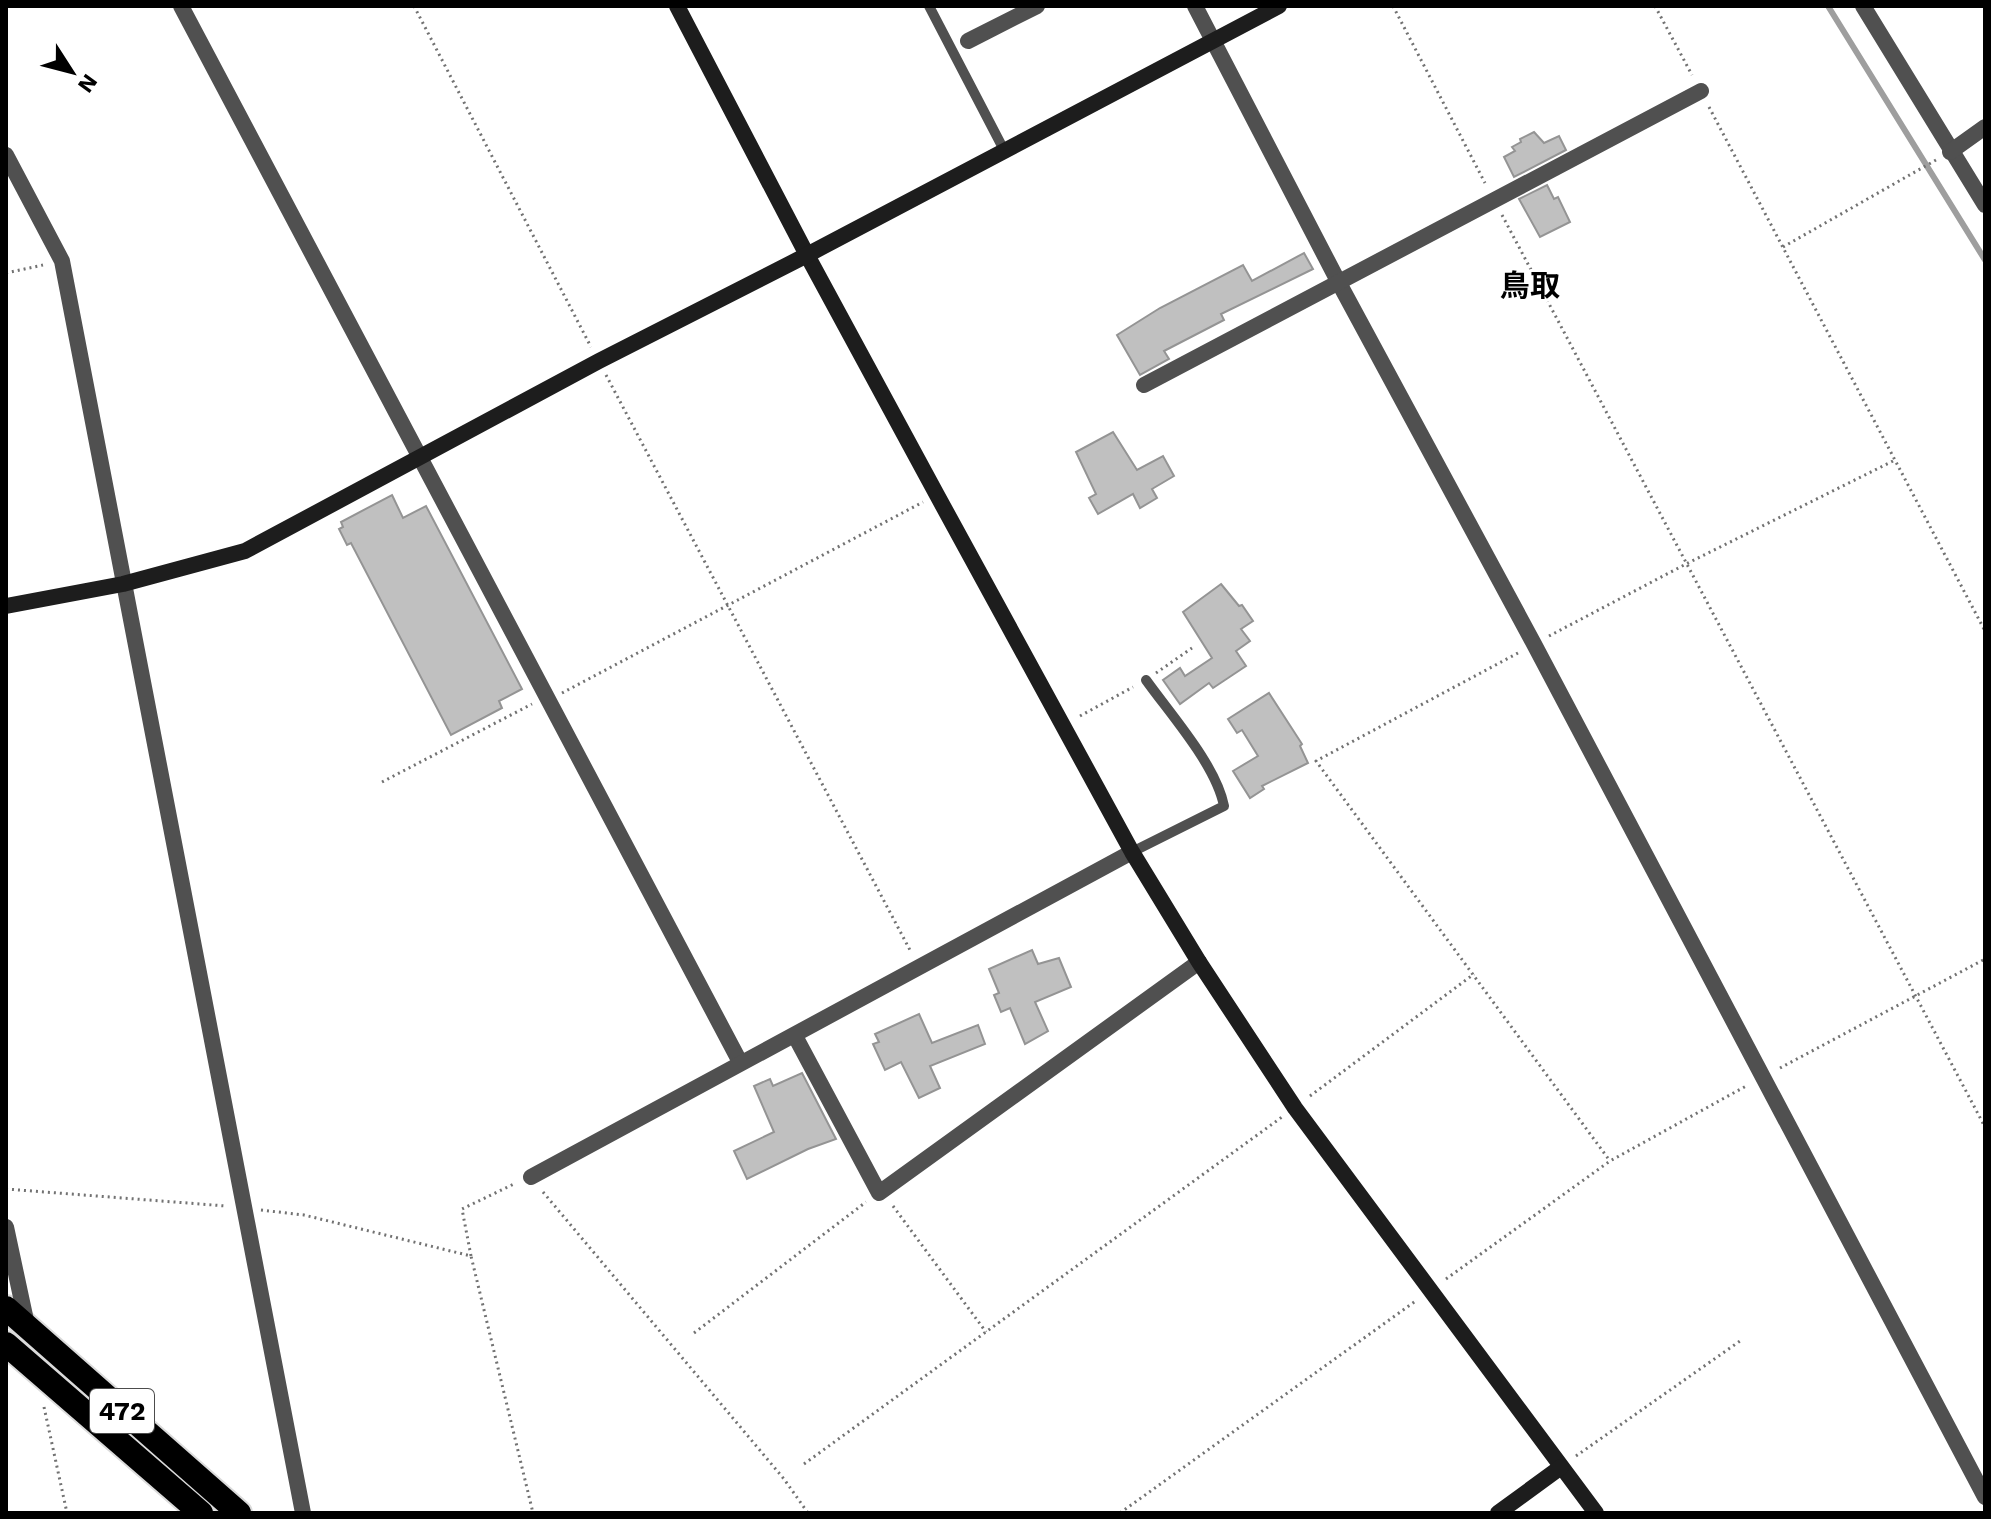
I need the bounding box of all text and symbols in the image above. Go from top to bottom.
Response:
north arrow [32,32,112,112]
text: N [73,70,103,97]
district label: 鳥取 [1500,268,1560,303]
road number: 472 [90,1389,154,1433]

